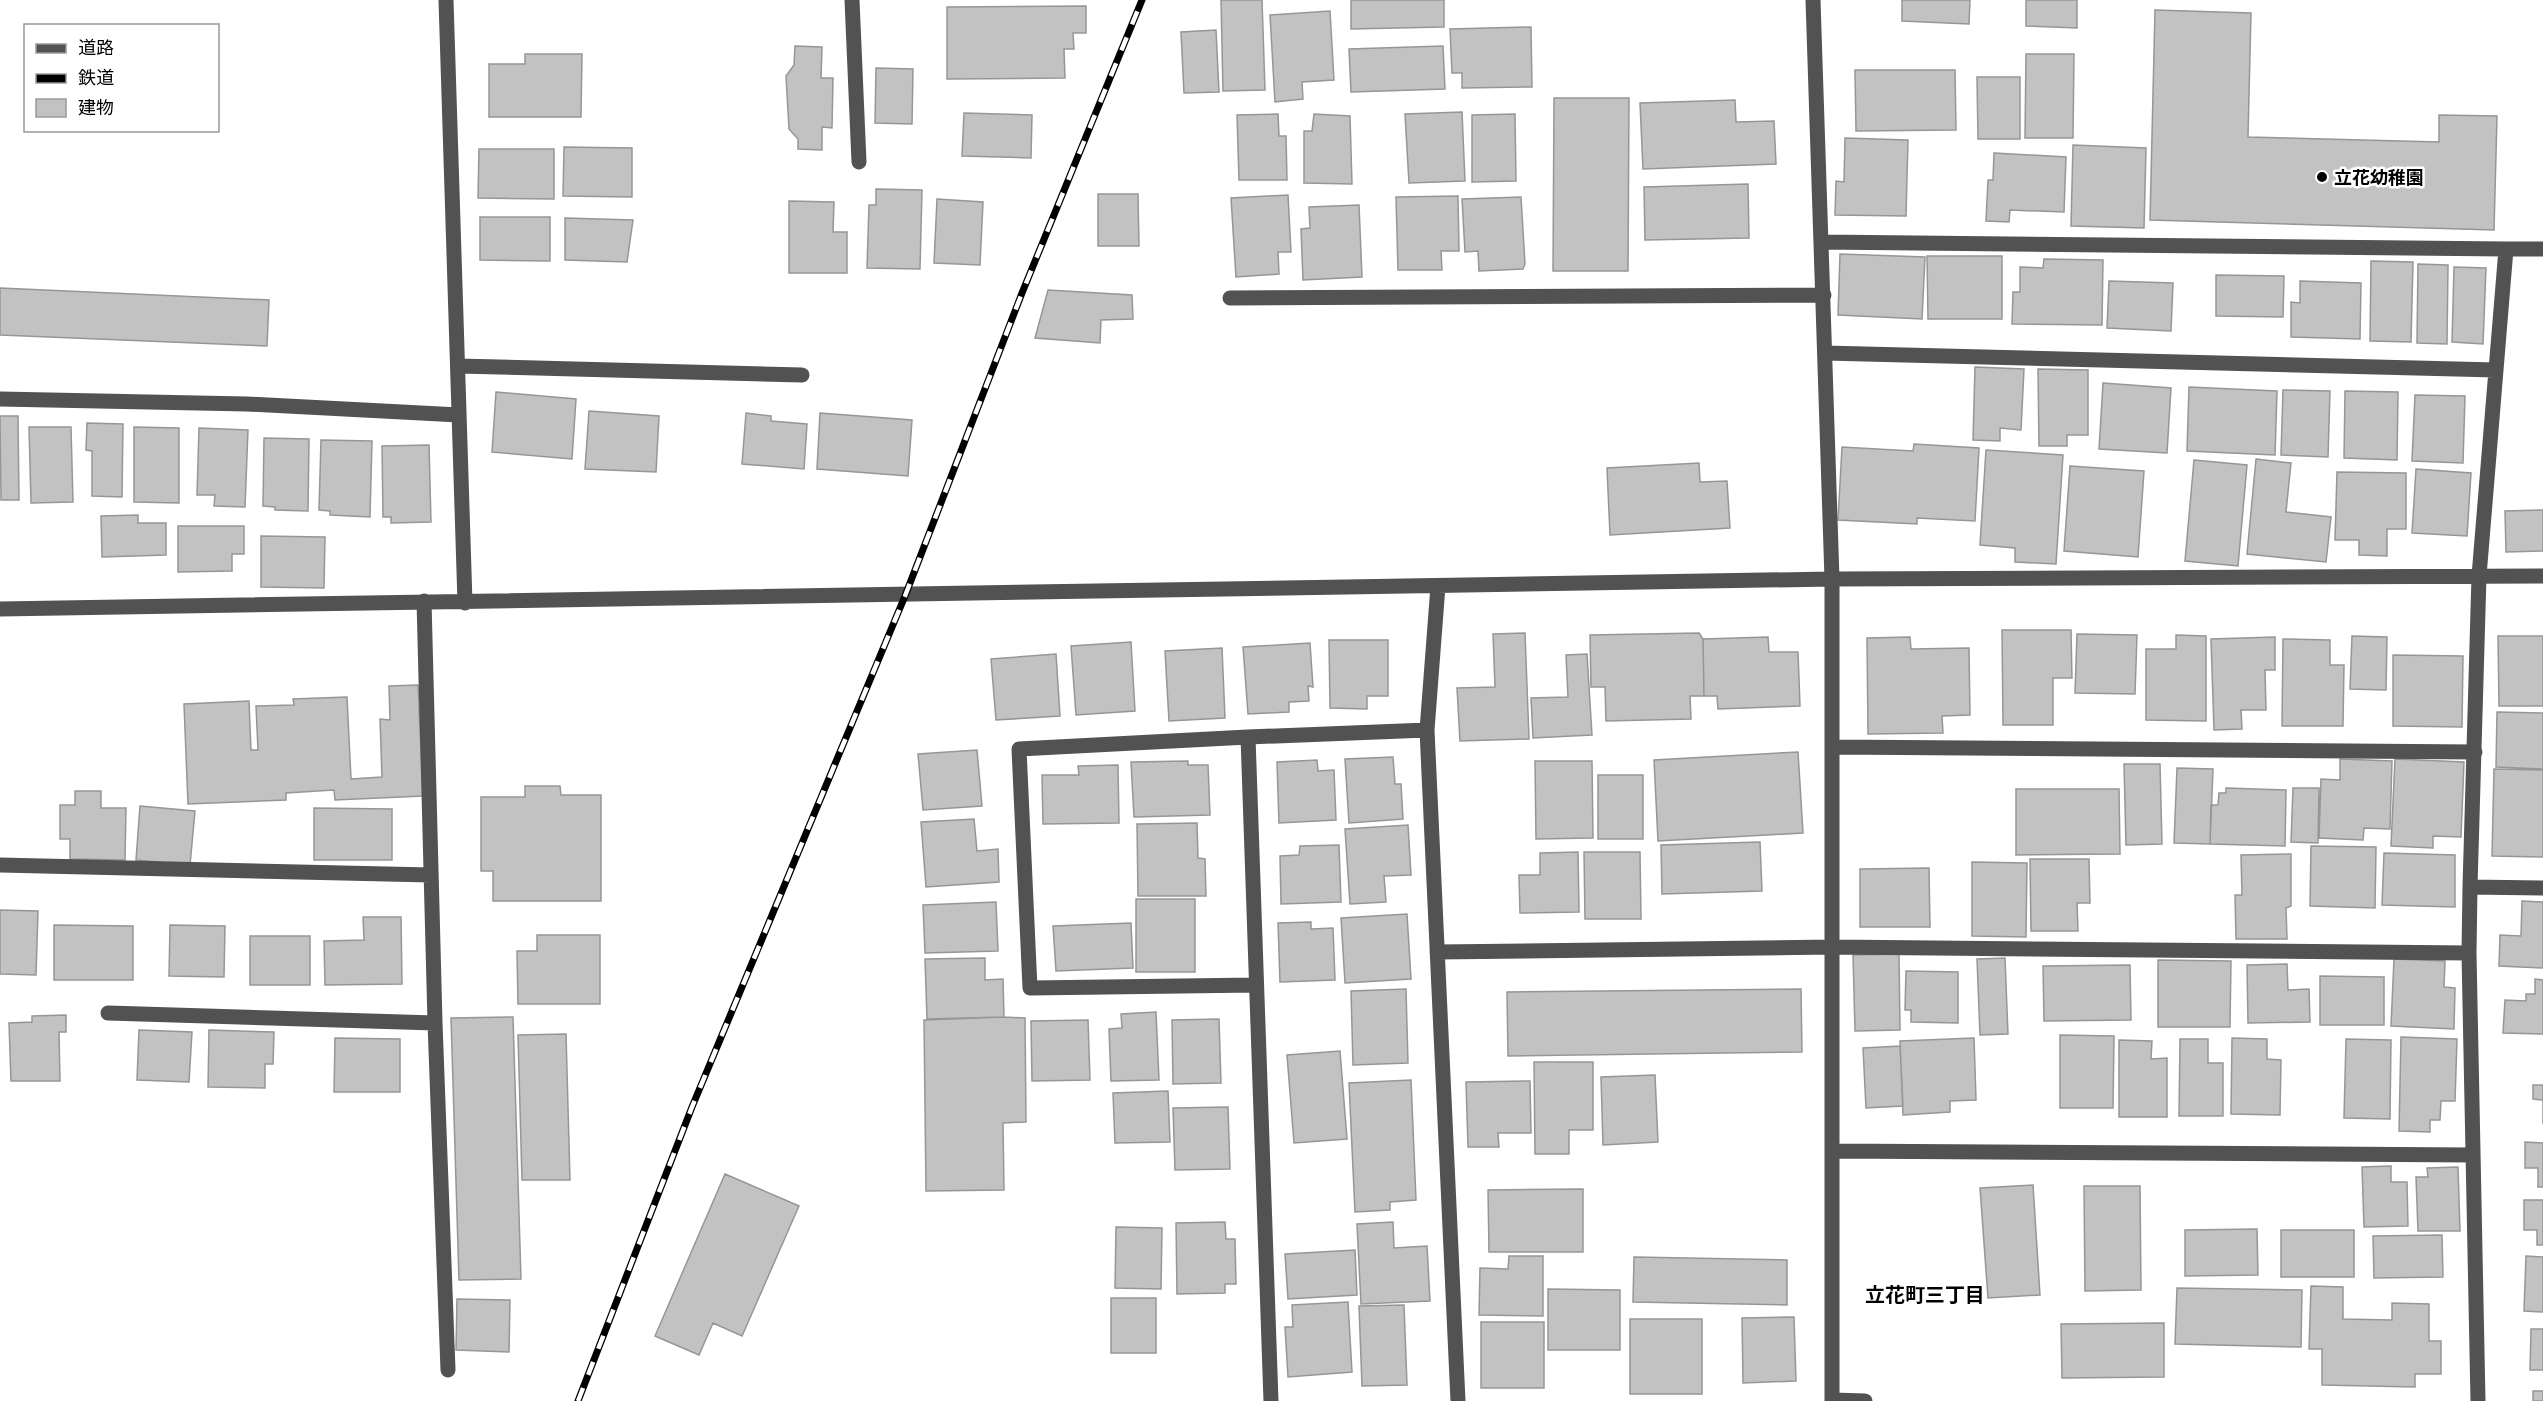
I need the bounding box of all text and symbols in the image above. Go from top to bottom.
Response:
legend [24,24,219,132]
text: 道路 [78,35,114,60]
text: 鉄道 [78,65,114,90]
text: 建物 [78,95,114,120]
place label: 立花幼稚園 [2334,165,2424,190]
marker: 立花幼稚園 [2315,170,2329,184]
district label: 立花町三丁目 [1865,1281,1985,1308]

